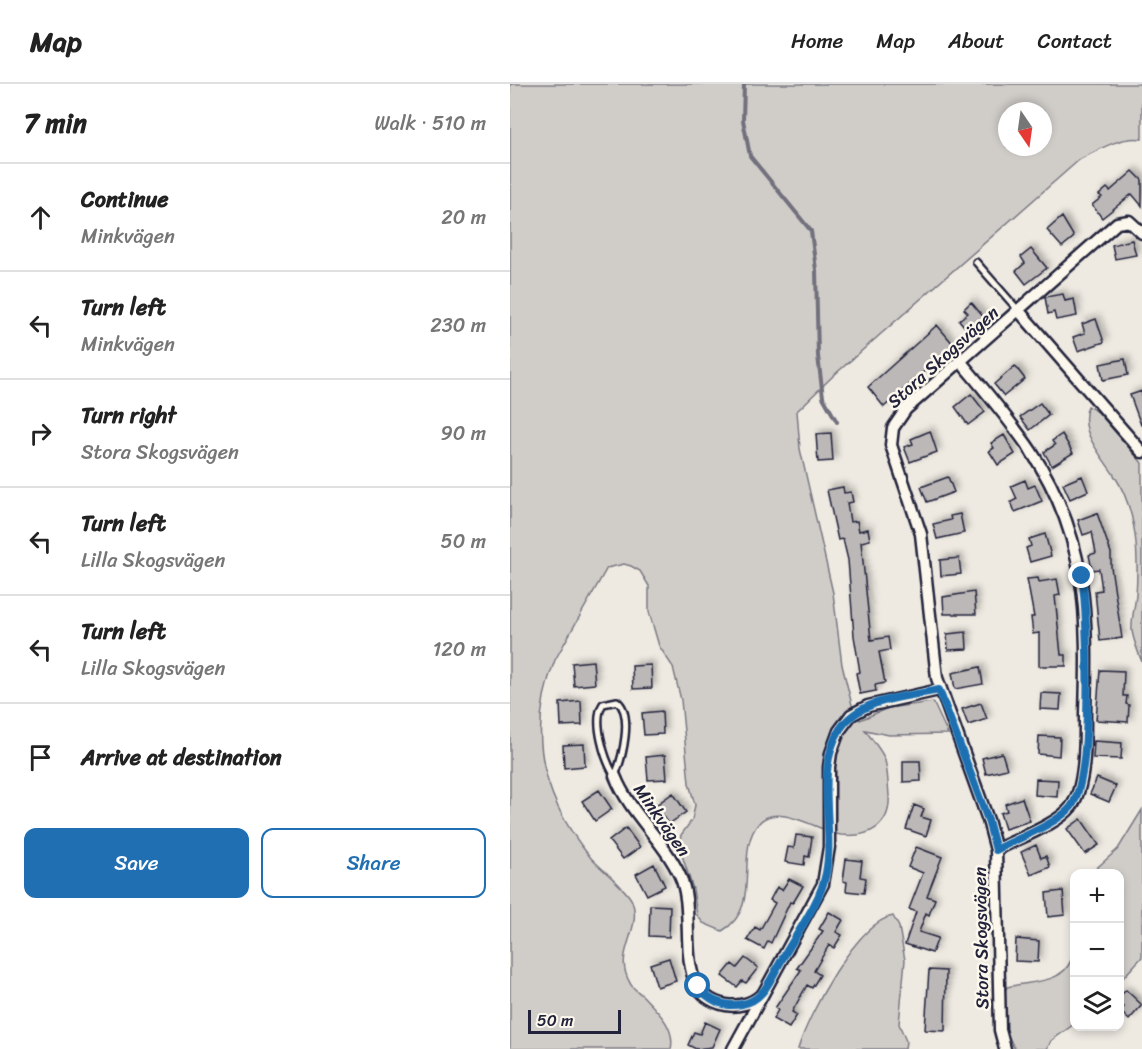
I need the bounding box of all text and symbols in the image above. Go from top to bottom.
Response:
text: Map [30,17,82,66]
text: Home [791,22,843,60]
text: Map [876,22,915,60]
text: About [948,22,1005,60]
text: Contact [1038,22,1112,60]
text: 7 min [24,100,87,146]
north arrow [998,102,1052,156]
text: Walk · 510 m [374,106,486,141]
text: Continue [81,180,169,219]
text: 20 m [441,200,486,235]
icon: ahead [24,201,57,234]
text: Minkvägen [81,219,175,254]
text: Turn left [81,288,166,327]
street label: Stora Skogsvägen [880,297,1007,416]
text: 230 m [430,308,486,343]
icon: left [24,309,57,342]
text: Minkvägen [81,327,175,362]
text: Turn right [81,396,176,435]
text: 90 m [441,416,486,451]
icon: right [24,417,57,450]
text: Stora Skogsvägen [81,435,239,470]
text: Turn left [81,504,166,543]
text: 50 m [441,524,486,559]
icon: left [24,525,57,558]
text: Lilla Skogsvägen [81,543,225,578]
route end [1068,562,1094,588]
text: Turn left [81,612,166,651]
text: 120 m [433,632,486,667]
icon: left [24,633,57,666]
text: Lilla Skogsvägen [81,651,225,686]
text: Arrive at destination [81,738,282,777]
icon: arrive [24,741,57,774]
street label: Minkvägen [625,776,699,864]
button: Save [24,828,249,898]
button: Share [261,828,486,898]
street label: Stora Skogsvägen [964,866,998,1009]
map controls [1070,869,1124,1031]
button: + [1070,869,1124,923]
button: − [1070,923,1124,977]
route start [684,972,710,998]
button: layers [1070,977,1124,1031]
text: 50 m [537,1006,573,1035]
scale bar [528,1007,621,1034]

